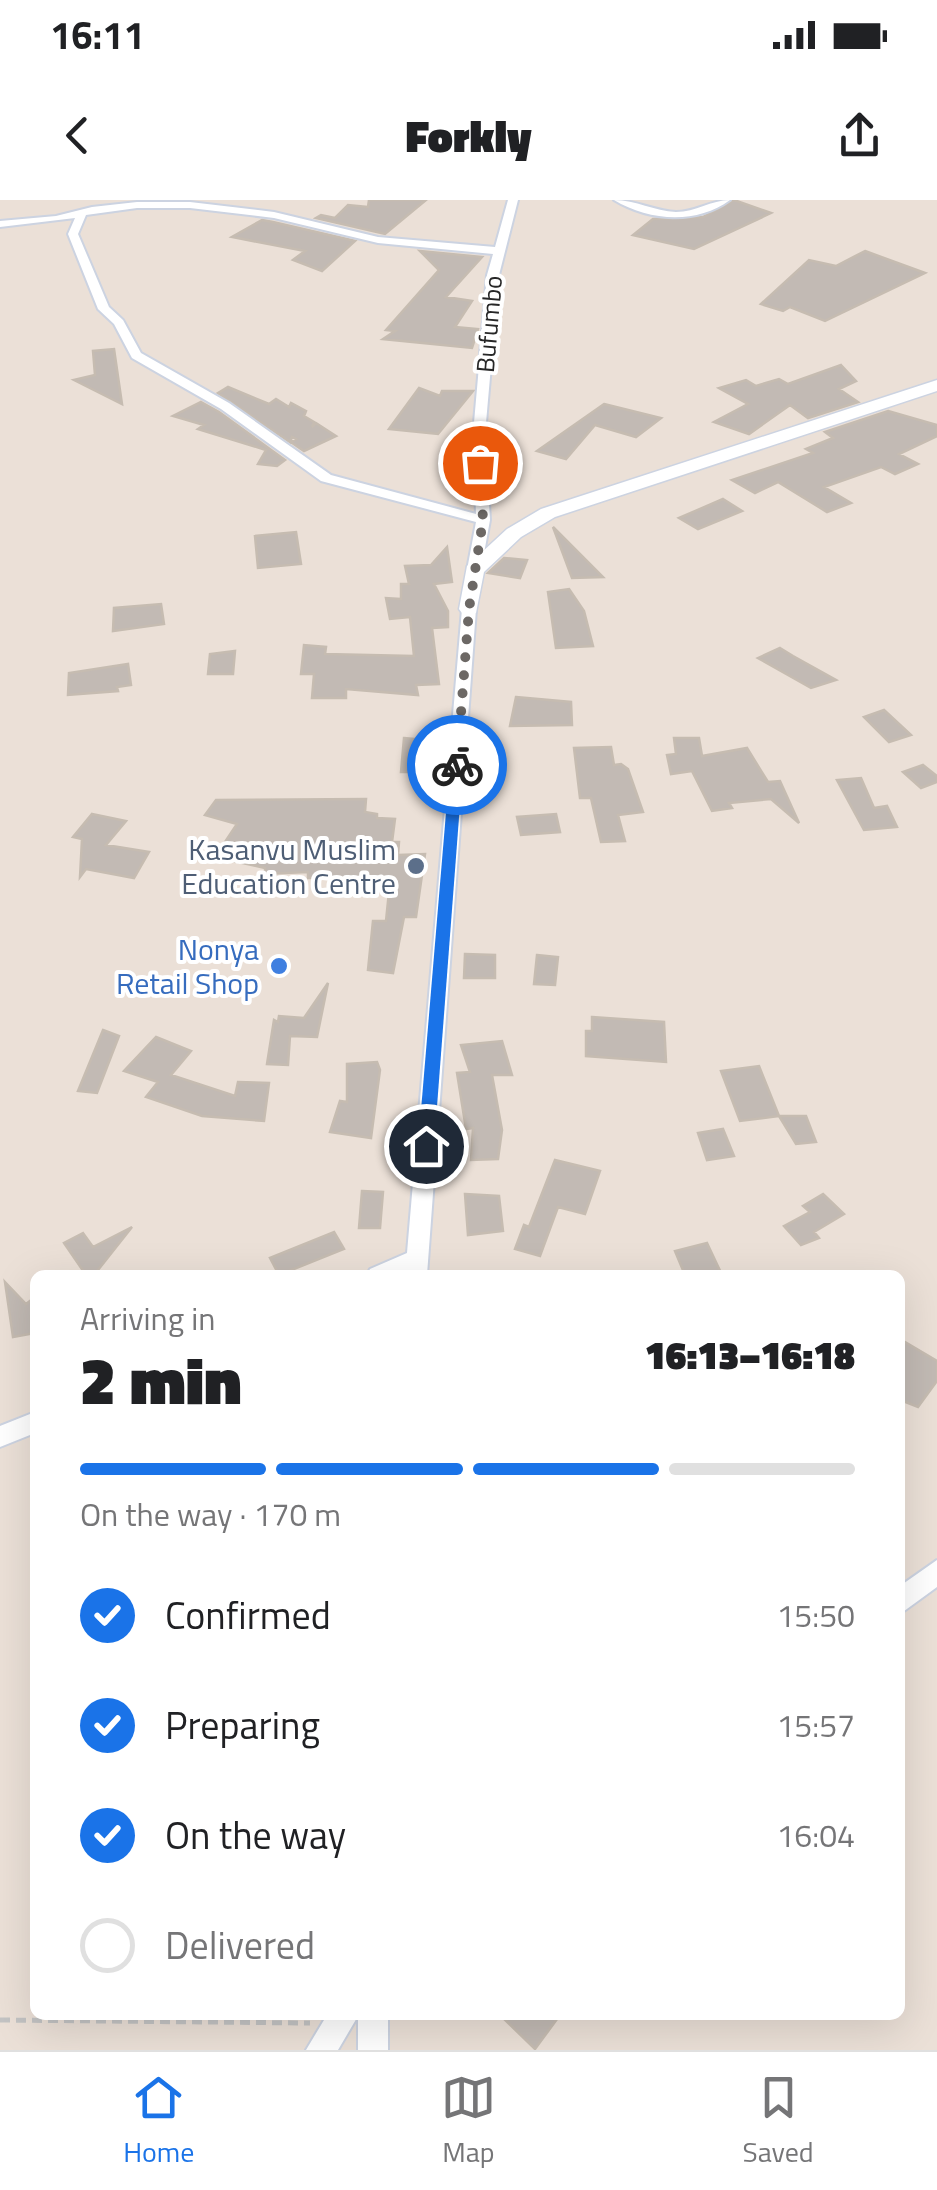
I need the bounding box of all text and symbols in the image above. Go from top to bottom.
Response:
text: 16:11 [50,6,145,64]
text: Forkly [405,101,532,169]
icon: back [50,108,105,163]
icon: share [832,108,887,163]
street label: Bufumbo [466,274,512,374]
pin [438,421,523,506]
icon: bag [453,436,508,491]
courier [407,715,507,815]
icon: bike [430,738,485,793]
place label: Kasanvu Muslim Education Centre [181,826,396,906]
marker: Kasanvu Muslim Education Centre [405,855,427,877]
place label: Nonya Retail Shop [116,926,259,1006]
marker: Nonya Retail Shop [268,955,290,977]
pin [384,1104,469,1189]
icon: home [399,1119,454,1174]
text: Arriving in [80,1294,216,1342]
text: 16:13–16:18 [645,1326,855,1384]
text: 2 min [80,1330,241,1429]
text: On the way · 170 m [80,1490,341,1538]
text: Confirmed [165,1586,331,1644]
icon: check [80,1588,135,1643]
text: 15:50 [776,1591,855,1639]
text: Preparing [165,1696,320,1754]
icon: check [80,1698,135,1753]
text: 15:57 [776,1701,855,1749]
text: On the way [165,1806,346,1864]
icon: check [80,1808,135,1863]
text: 16:04 [776,1811,855,1859]
text: Delivered [165,1916,315,1974]
tab: Home [123,2070,194,2173]
tab: Map [441,2070,496,2173]
tab: Saved [742,2070,814,2173]

